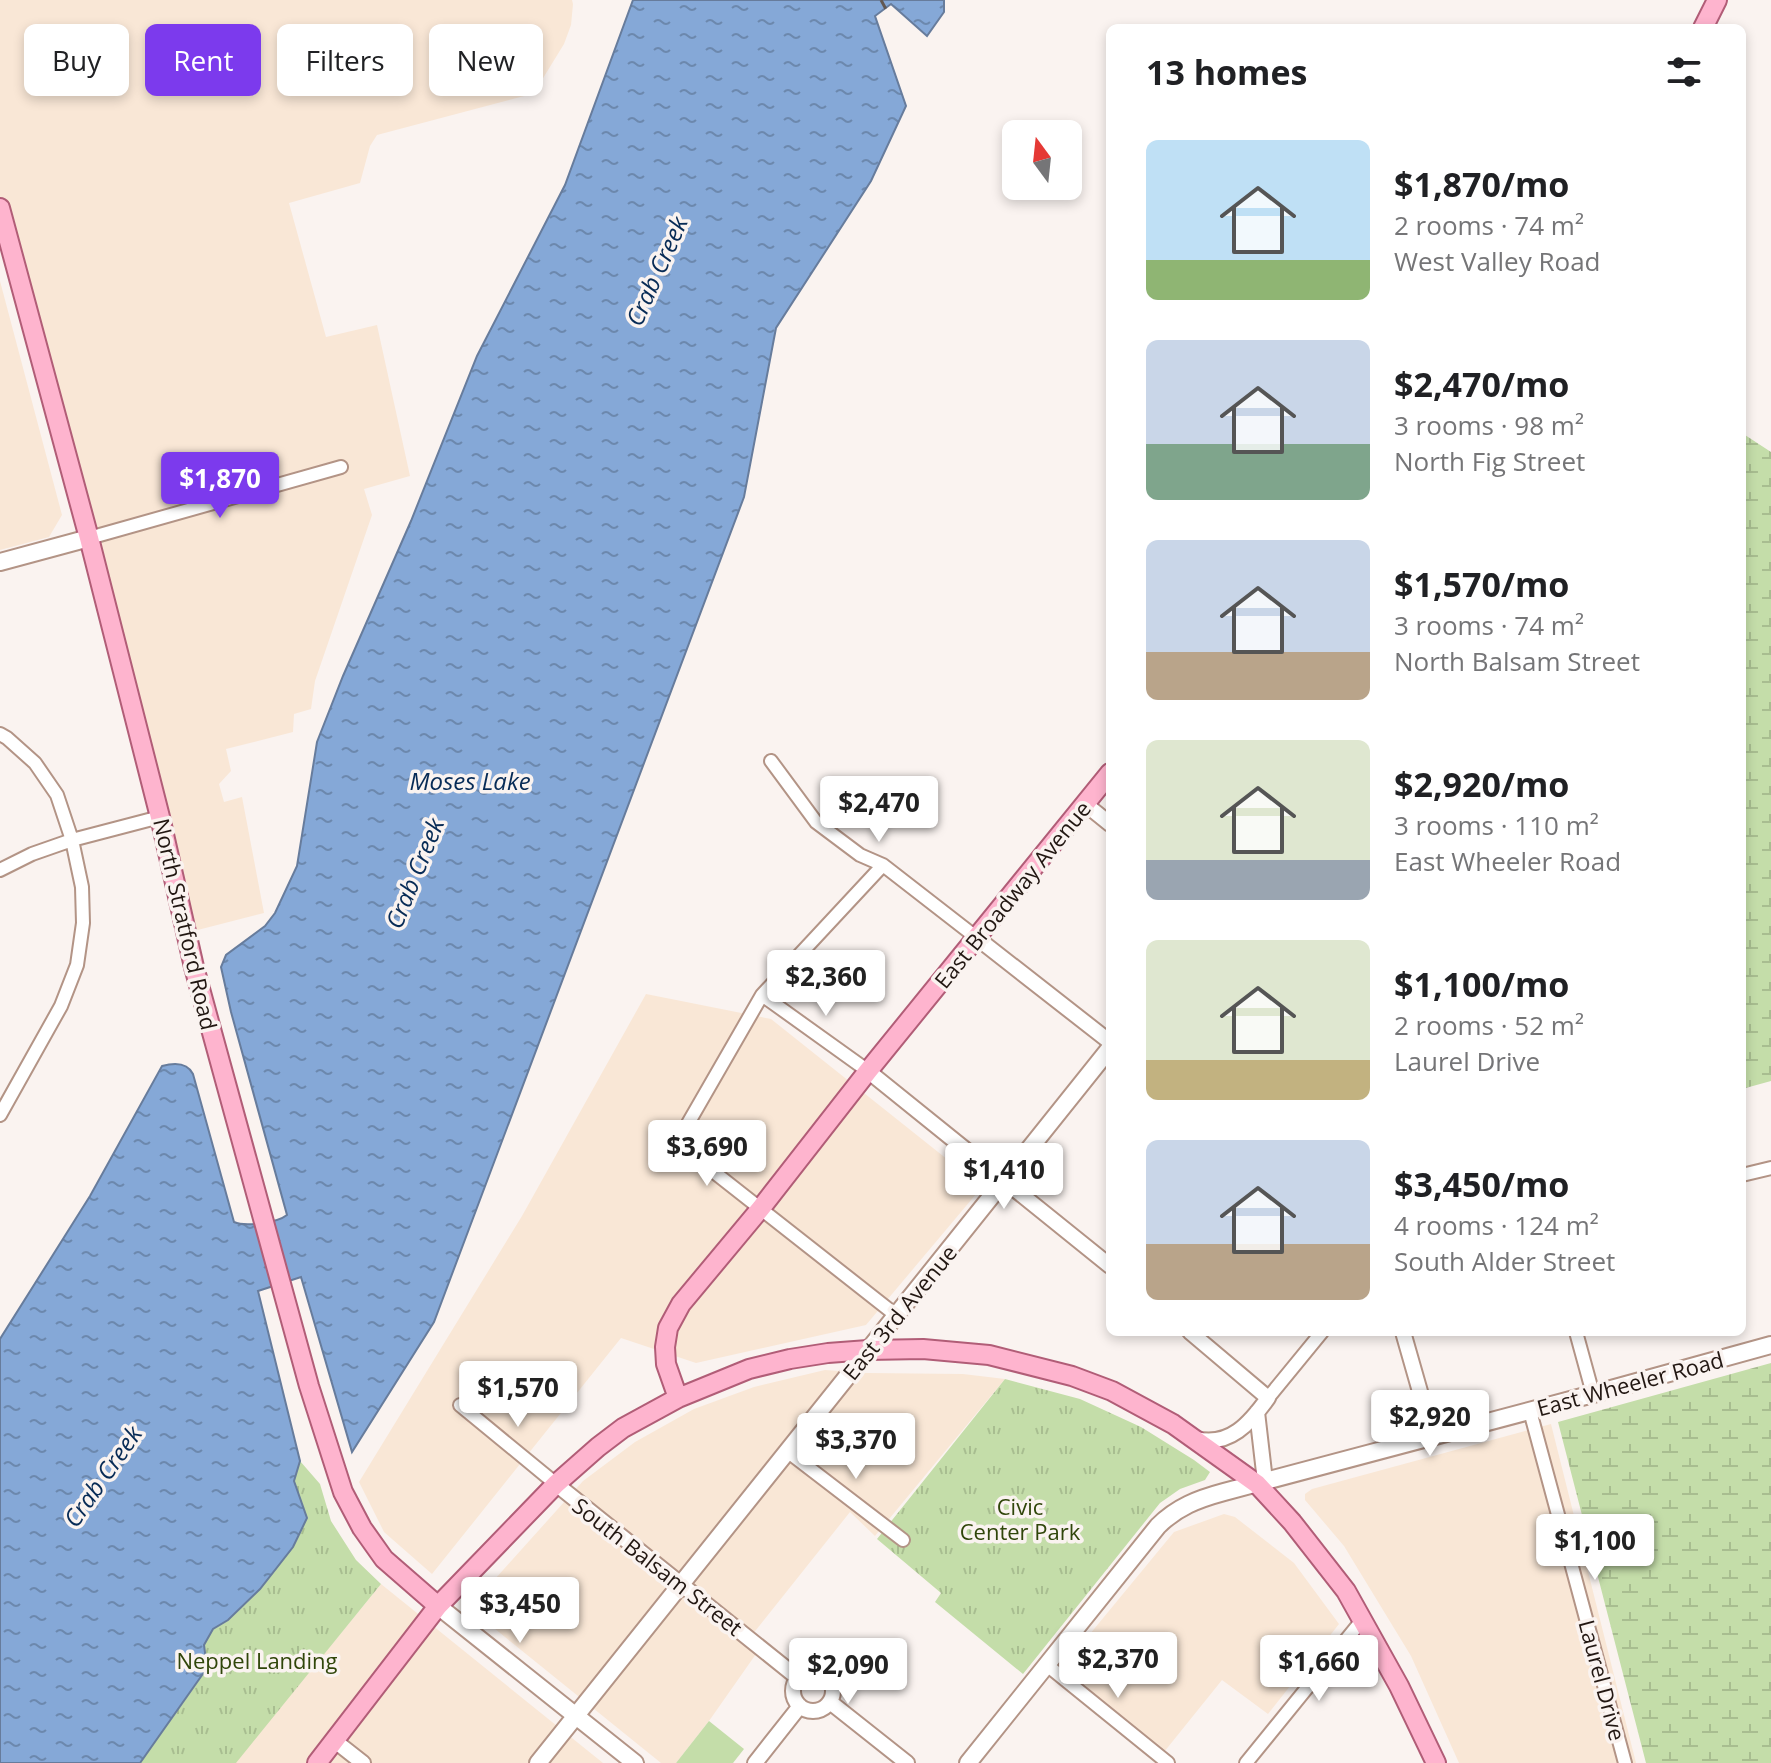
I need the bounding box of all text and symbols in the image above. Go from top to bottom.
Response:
chip: Buy [24,24,129,96]
chip: Rent [145,24,261,96]
chip: Filters [277,24,413,96]
chip: New [429,24,543,96]
text: 13 homes [1146,49,1307,95]
icon: filters [1662,50,1706,94]
north arrow [1002,120,1082,200]
map controls [1002,120,1082,200]
text: $1,870/mo [1394,161,1569,207]
icon: home [1210,172,1306,268]
text: 2 rooms · 74 m² [1394,207,1584,243]
water label: Crab Creek [617,210,695,331]
text: West Valley Road [1394,243,1601,279]
text: $2,470/mo [1394,361,1569,407]
icon: home [1210,372,1306,468]
text: 3 rooms · 98 m² [1394,407,1584,443]
text: North Fig Street [1394,443,1585,479]
pin: $1,870 [155,452,285,520]
text: $1,870 [179,460,261,496]
text: $1,570/mo [1394,561,1569,607]
icon: home [1210,572,1306,668]
text: 3 rooms · 74 m² [1394,607,1584,643]
text: North Balsam Street [1394,643,1640,679]
text: $2,920/mo [1394,761,1569,807]
water label: Moses Lake [409,764,531,797]
icon: home [1210,772,1306,868]
pin: $2,470 [814,776,944,844]
text: $2,470 [838,784,920,820]
street label: East Broadway Avenue [927,794,1097,994]
text: 3 rooms · 110 m² [1394,807,1599,843]
water label: Crab Creek [377,812,452,933]
street label: North Stratford Road [147,815,225,1033]
text: East Wheeler Road [1394,843,1621,879]
pin: $2,360 [761,950,891,1018]
text: $2,360 [785,958,867,994]
text: $1,100/mo [1394,961,1569,1007]
icon: home [1210,972,1306,1068]
text: 2 rooms · 52 m² [1394,1007,1584,1043]
text: Laurel Drive [1394,1043,1540,1079]
pin: $3,690 [642,1120,772,1188]
text: $3,690 [666,1128,748,1164]
pin: $1,410 [939,1143,1069,1211]
text: $1,410 [963,1151,1045,1187]
text: $3,450/mo [1394,1161,1569,1207]
icon: home [1210,1172,1306,1268]
text: 4 rooms · 124 m² [1394,1207,1599,1243]
street label: East 3rd Avenue [835,1238,963,1386]
text: South Alder Street [1394,1243,1615,1279]
street label: East Wheeler Road [1533,1344,1727,1422]
pin: $1,570 [453,1361,583,1429]
text: $1,570 [477,1369,559,1405]
pin: $2,920 [1365,1390,1495,1458]
text: $2,920 [1389,1398,1471,1434]
pin: $3,370 [791,1413,921,1481]
water label: Crab Creek [55,1418,150,1533]
text: $3,370 [815,1421,897,1457]
street label: South Balsam Street [567,1490,749,1642]
park label: Civic Center Park [960,1491,1081,1546]
pin: $1,100 [1530,1514,1660,1582]
text: $1,100 [1554,1522,1636,1558]
pin: $3,450 [455,1577,585,1645]
text: $3,450 [479,1585,561,1621]
street label: Laurel Drive [1573,1616,1633,1744]
pin: $2,370 [1053,1632,1183,1700]
pin: $1,660 [1254,1635,1384,1703]
pin: $2,090 [783,1638,913,1706]
text: $2,370 [1077,1640,1159,1676]
text: $1,660 [1278,1643,1360,1679]
park label: Neppel Landing [176,1645,338,1675]
text: $2,090 [807,1646,889,1682]

